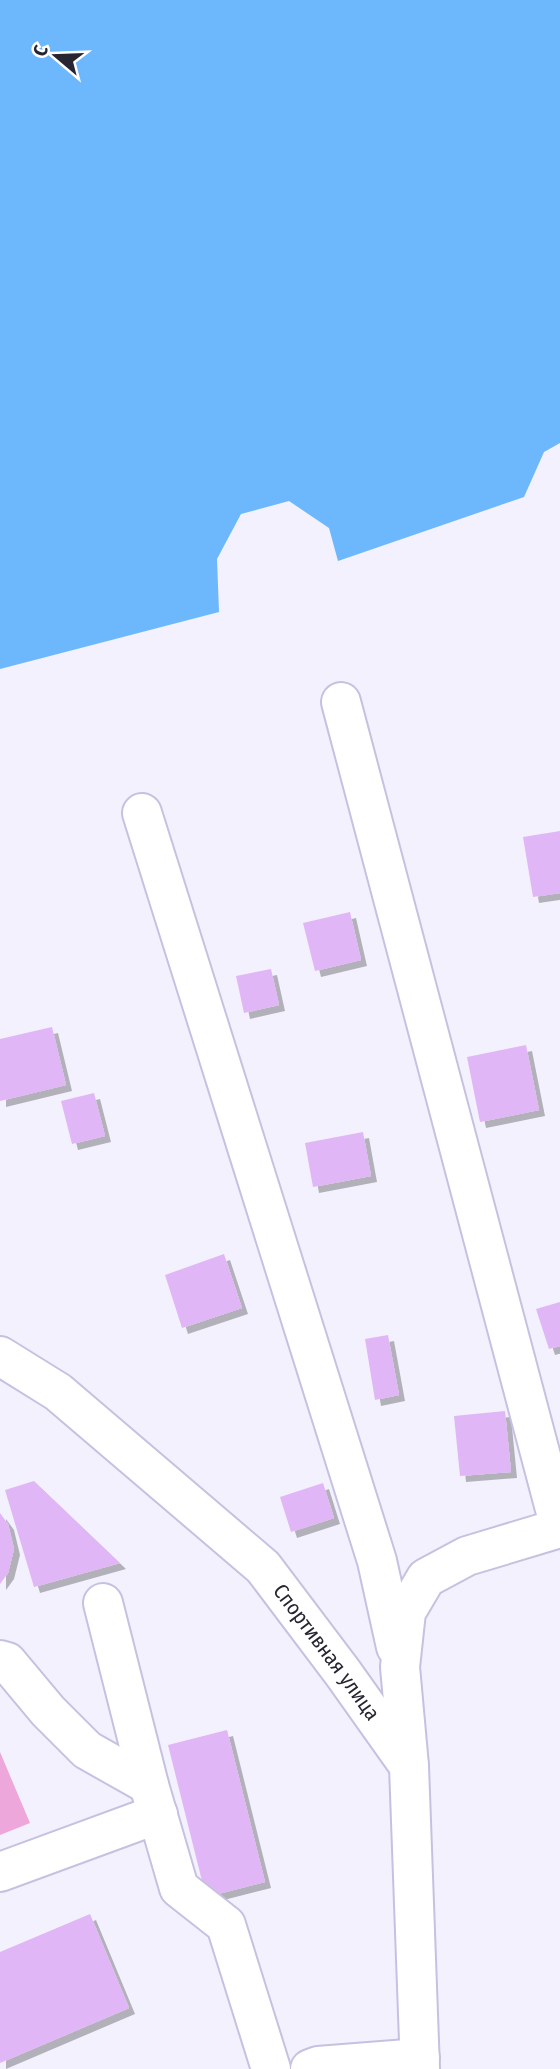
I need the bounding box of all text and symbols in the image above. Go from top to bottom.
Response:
north arrow [21,21,91,91]
text: С [28,42,53,59]
street label: Спортивная улица [267,1579,385,1725]

